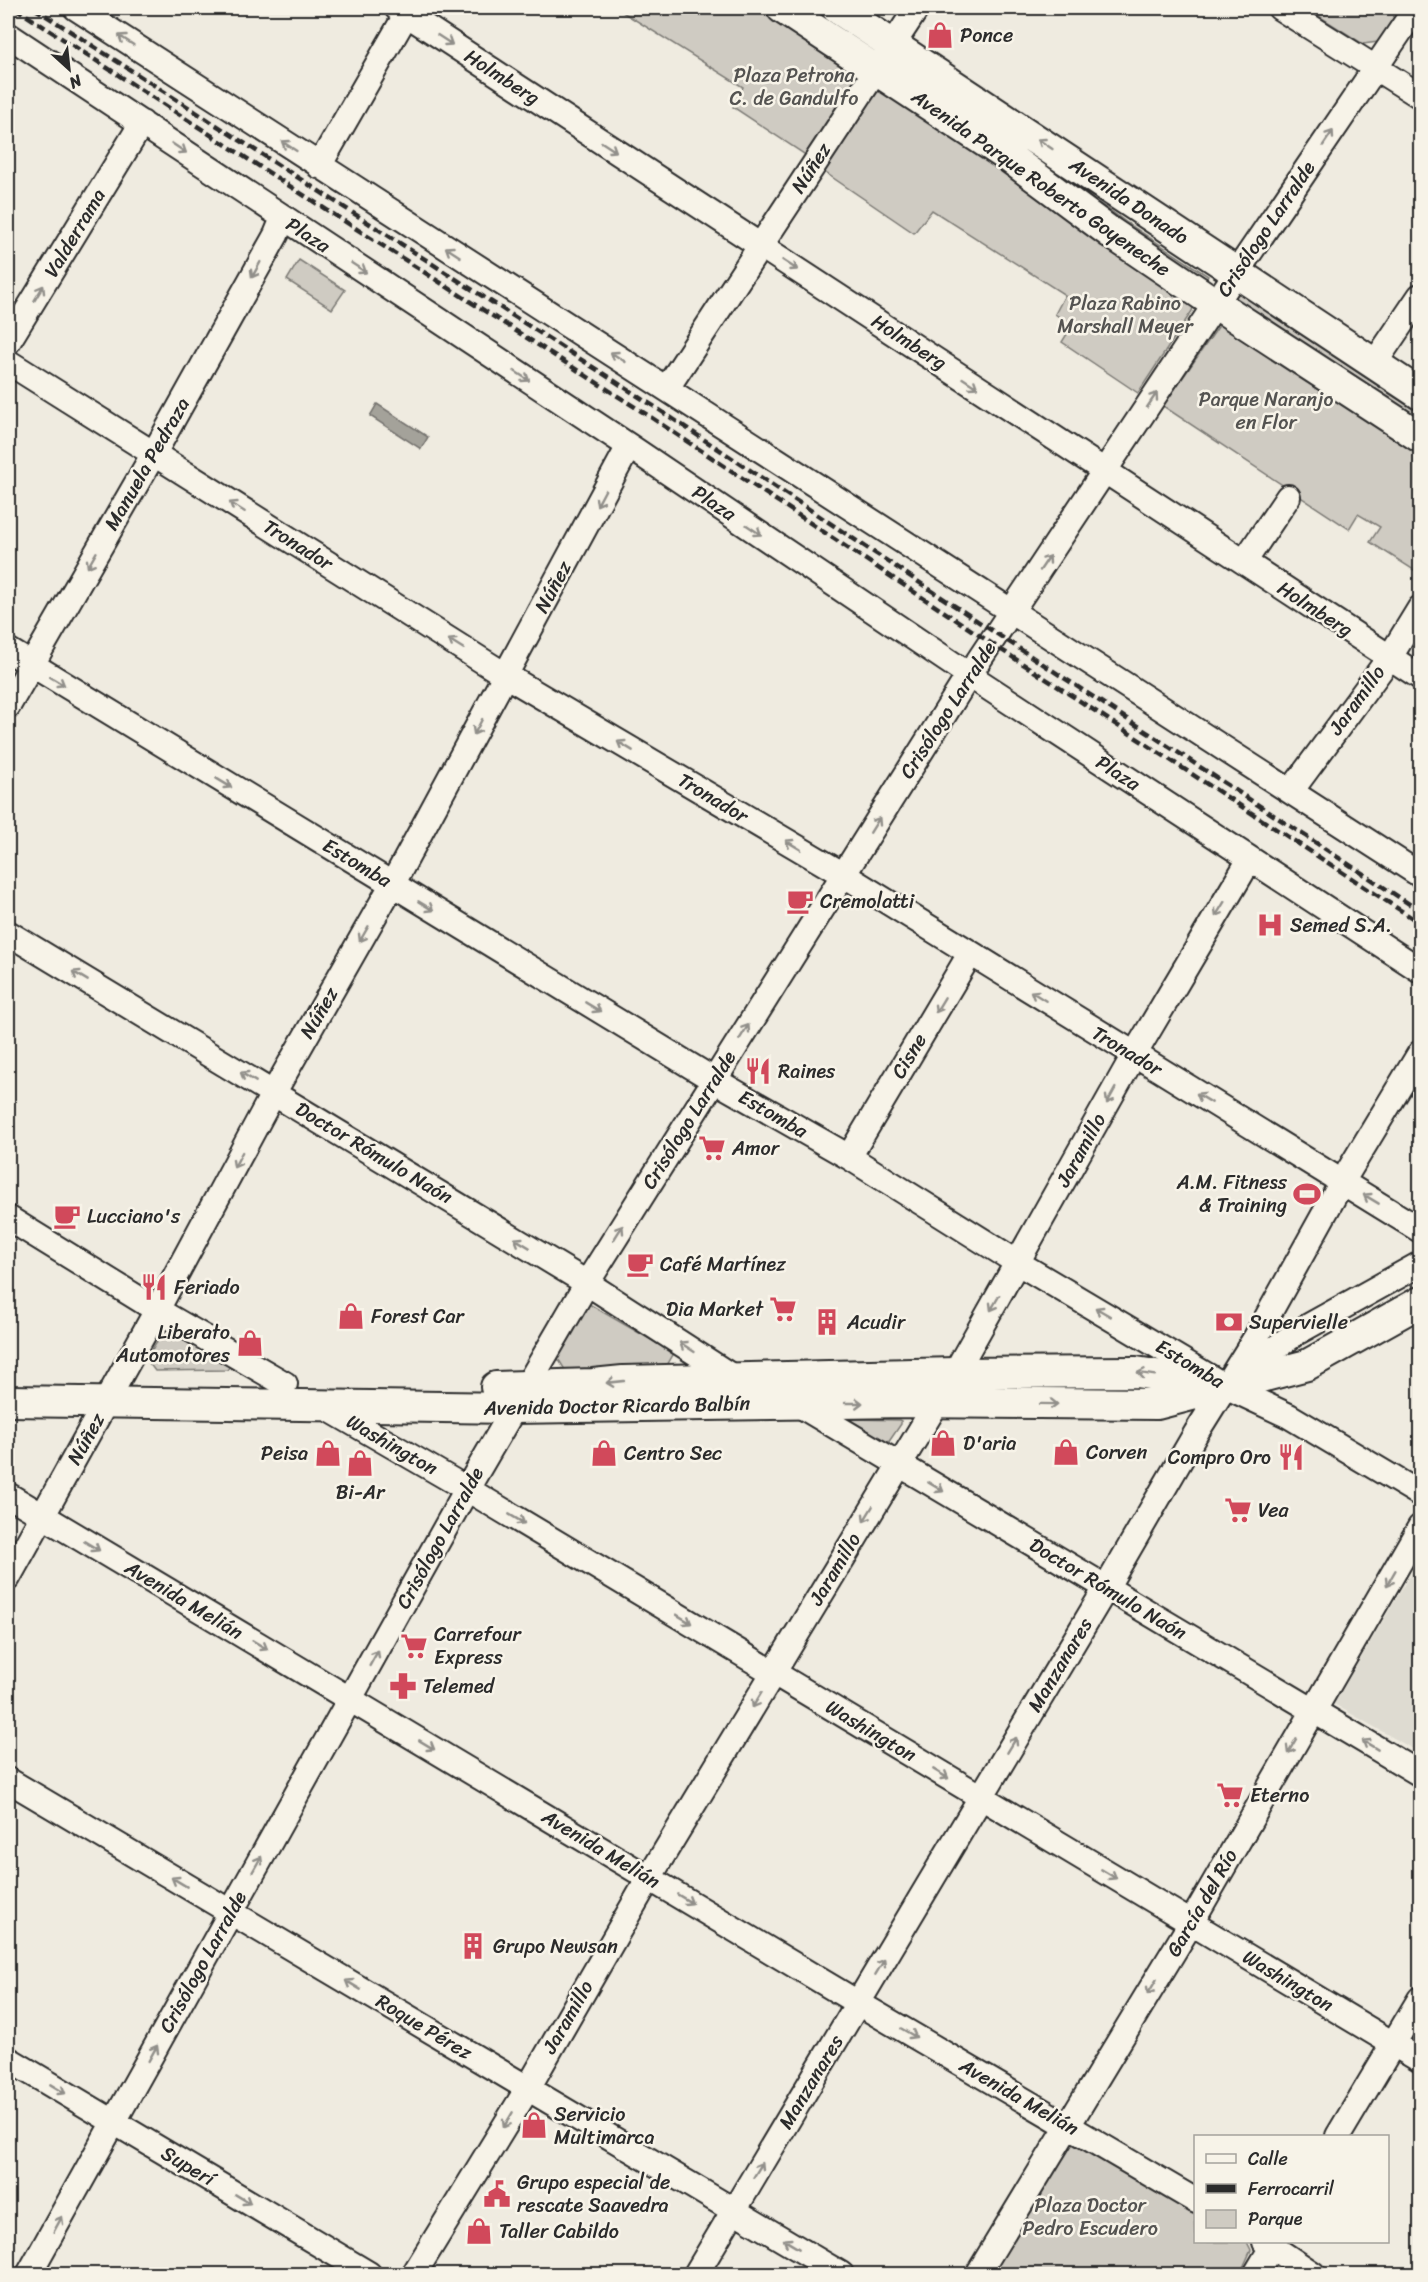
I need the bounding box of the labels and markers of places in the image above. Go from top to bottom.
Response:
place label: Ponce [960,18,1013,53]
shop icon: Ponce [925,20,955,50]
place label: Cremolatti [820,884,916,919]
cafe icon: Cremolatti [785,886,815,916]
place label: Semed S.A. [1290,908,1392,943]
hospital icon: Semed S.A. [1255,910,1285,940]
place label: Raines [778,1054,836,1089]
restaurant icon: Raines [743,1056,773,1086]
place label: Amor [731,1131,781,1166]
supermarket icon: Amor [697,1133,727,1163]
place label: A.M. Fitness & Training [1176,1165,1288,1223]
sports icon: A.M. Fitness & Training [1292,1179,1322,1209]
place label: Lucciano's [87,1199,181,1234]
cafe icon: Lucciano's [52,1201,82,1231]
place label: Café Martínez [660,1247,786,1282]
cafe icon: Café Martínez [625,1249,655,1279]
place label: Feriado [174,1270,240,1305]
restaurant icon: Feriado [139,1272,169,1302]
place label: Dia Market [666,1292,764,1327]
supermarket icon: Dia Market [768,1294,798,1324]
place label: Forest Car [371,1299,466,1334]
shop icon: Forest Car [336,1301,366,1331]
place label: Acudir [846,1305,906,1340]
place label: Supervielle [1249,1305,1348,1340]
building icon: Acudir [812,1307,842,1337]
bank icon: Supervielle [1214,1307,1244,1337]
place label: Liberato Automotores [115,1315,231,1373]
shop icon: Liberato Automotores [235,1328,265,1358]
place label: D'aria [963,1426,1016,1461]
shop icon: D'aria [928,1428,958,1458]
place label: Corven [1086,1435,1147,1470]
place label: Peisa [261,1436,308,1471]
place label: Centro Sec [624,1436,722,1471]
shop icon: Corven [1051,1437,1081,1467]
shop icon: Peisa [313,1438,343,1468]
shop icon: Centro Sec [589,1438,619,1468]
place label: Compro Oro [1168,1440,1271,1475]
restaurant icon: Compro Oro [1276,1442,1306,1472]
shop icon: Bi-Ar [345,1448,375,1478]
place label: Bi-Ar [336,1475,386,1510]
place label: Vea [1258,1493,1290,1528]
supermarket icon: Vea [1223,1495,1253,1525]
place label: Carrefour Express [434,1617,522,1675]
supermarket icon: Carrefour Express [399,1631,429,1661]
place label: Telemed [423,1669,496,1704]
pharmacy icon: Telemed [388,1671,418,1701]
place label: Eterno [1250,1778,1309,1813]
supermarket icon: Eterno [1215,1780,1245,1810]
place label: Grupo Newsan [493,1929,618,1964]
building icon: Grupo Newsan [458,1931,488,1961]
place label: Servicio Multimarca [554,2097,655,2155]
shop icon: Servicio Multimarca [519,2110,549,2140]
place label: Grupo especial de rescate Saavedra [517,2165,670,2223]
public building icon: Grupo especial de rescate Saavedra [482,2179,512,2209]
place label: Taller Cabildo [499,2214,619,2249]
shop icon: Taller Cabildo [464,2216,494,2246]

